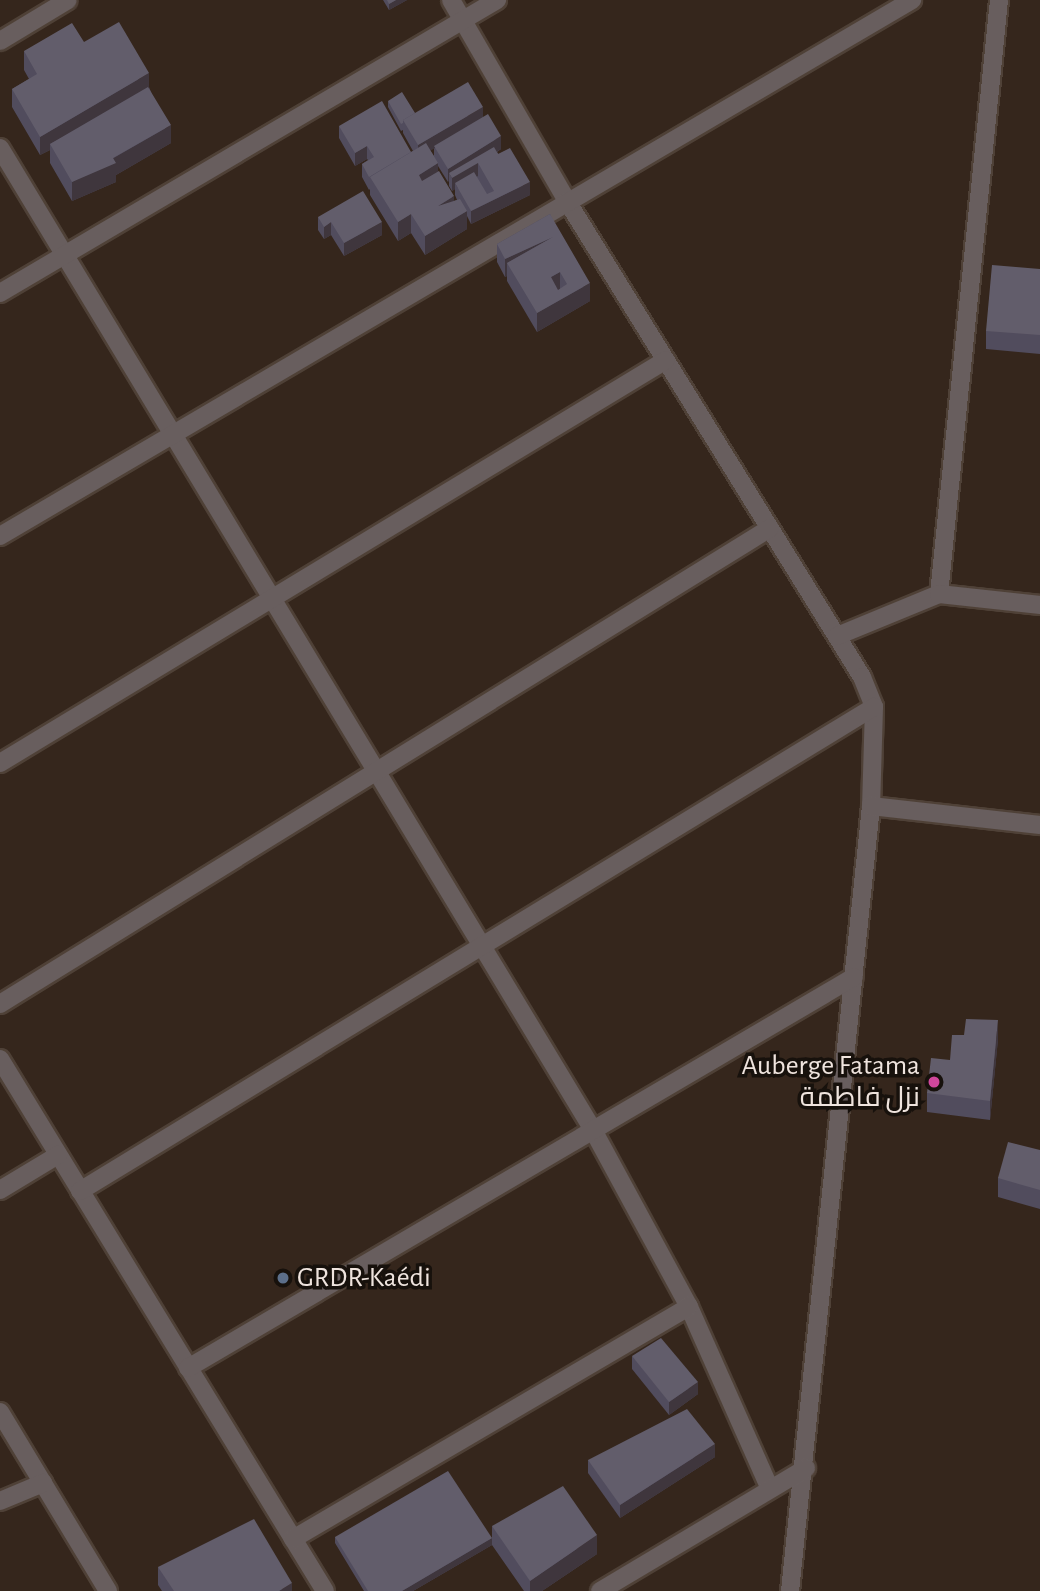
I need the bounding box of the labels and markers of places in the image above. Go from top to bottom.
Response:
place label: Auberge Fatama نزل فاطمة [741,1049,920,1115]
marker: Auberge Fatama نزل فاطمة [926,1074,942,1090]
place label: GRDR-Kaédi [297,1261,431,1295]
marker: GRDR-Kaédi [275,1270,291,1286]

